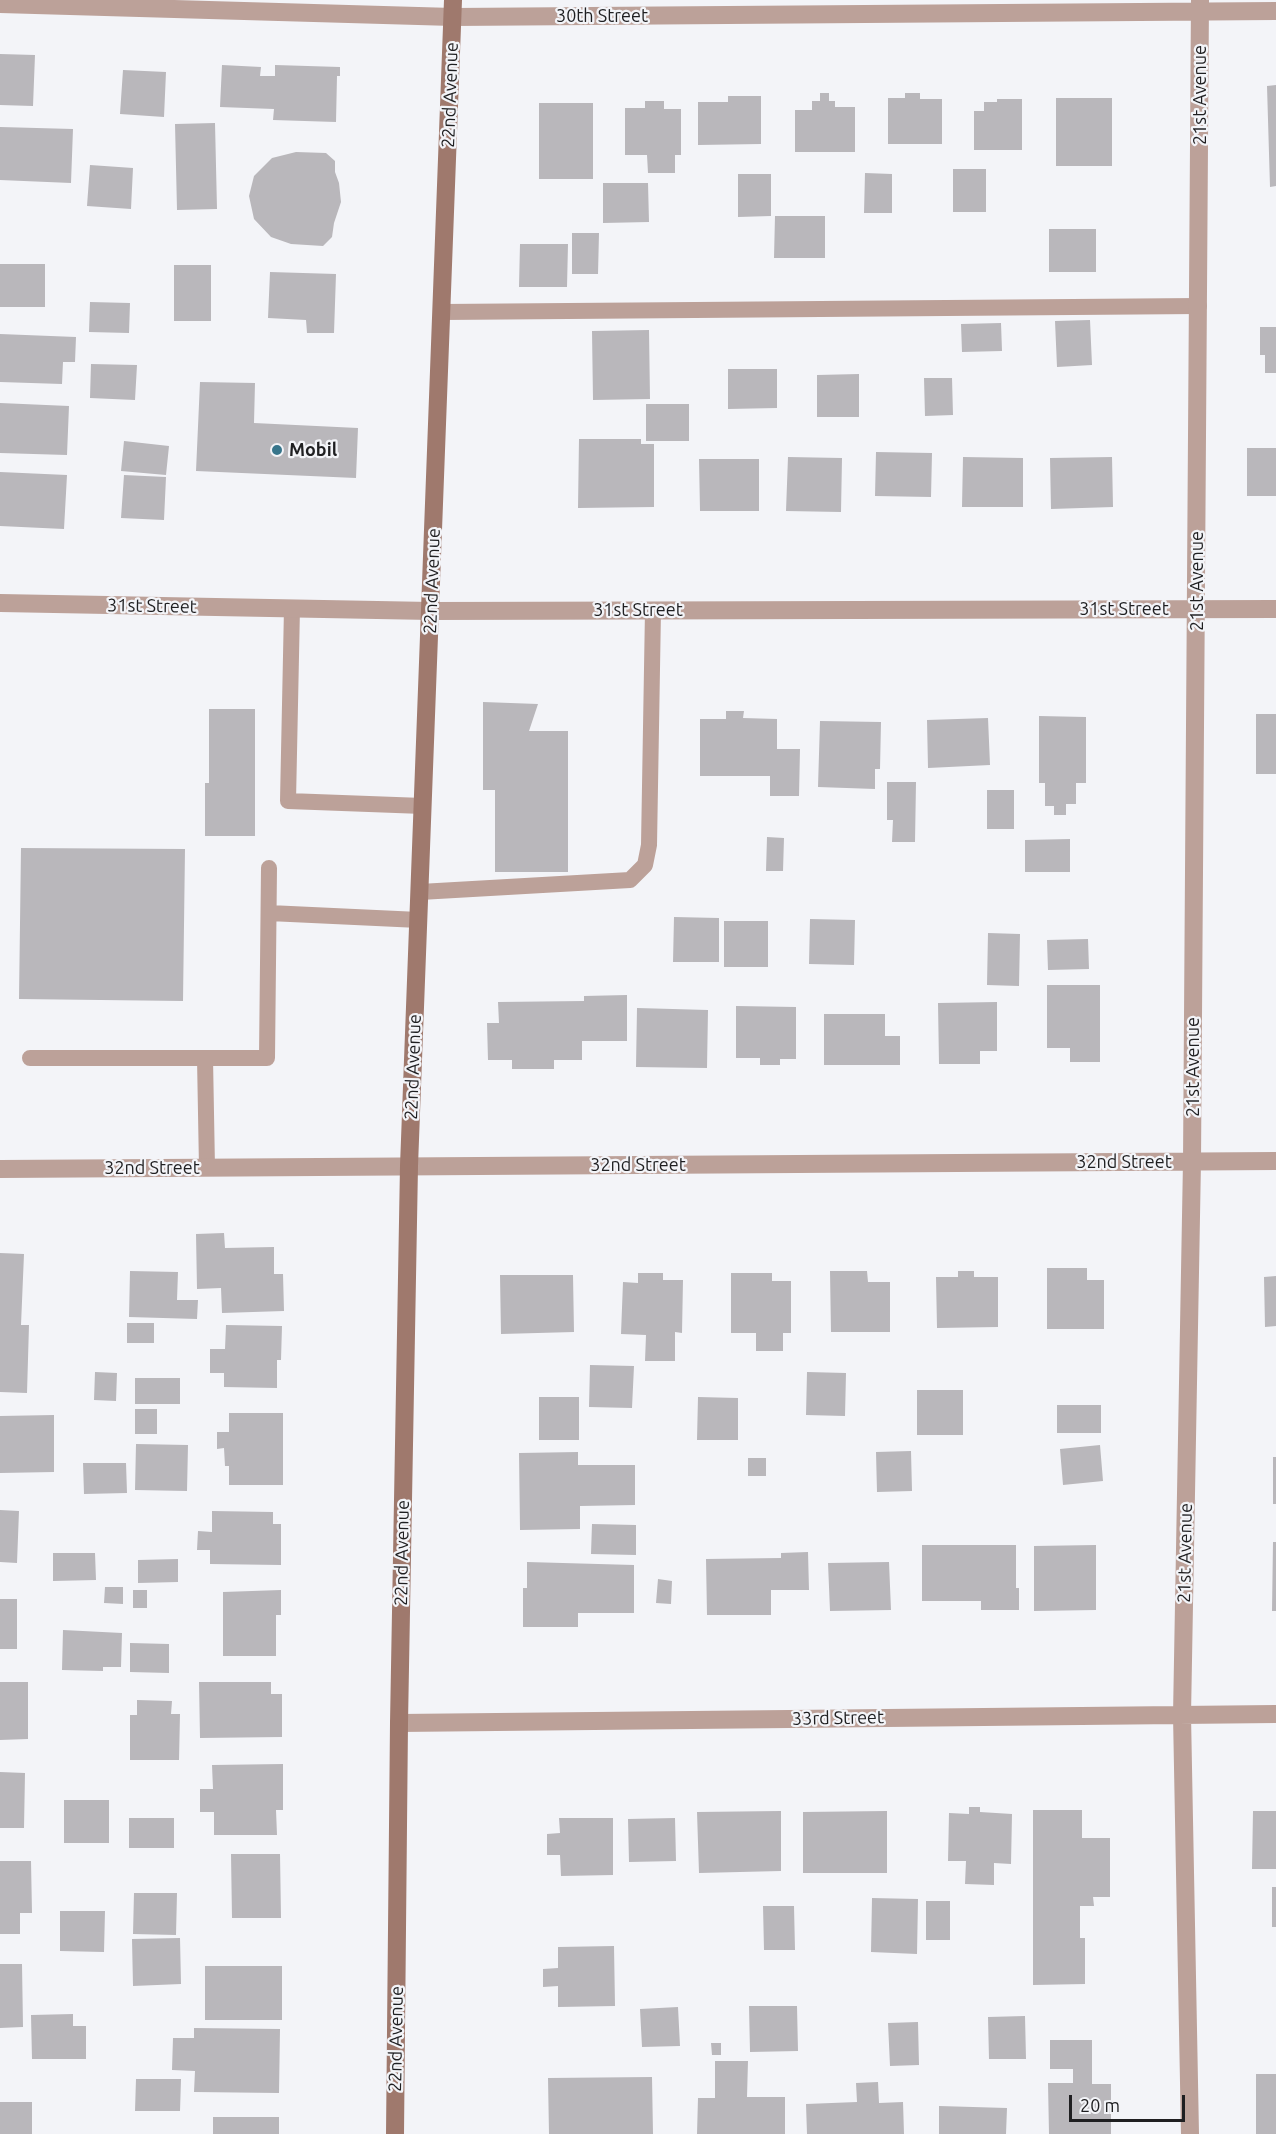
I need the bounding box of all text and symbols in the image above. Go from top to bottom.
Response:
street label: 30th Street [556,5,648,27]
street label: 22nd Avenue [437,42,463,148]
street label: 21st Avenue [1189,45,1211,145]
place label: Mobil [289,439,337,461]
marker: Mobil [270,443,284,457]
street label: 22nd Avenue [419,528,445,634]
street label: 21st Avenue [1186,531,1208,631]
street label: 31st Street [107,594,197,618]
street label: 31st Street [1079,598,1169,620]
street label: 31st Street [593,599,683,621]
street label: 22nd Avenue [400,1014,426,1120]
street label: 21st Avenue [1182,1017,1204,1117]
street label: 32nd Street [1076,1151,1172,1173]
street label: 32nd Street [590,1154,686,1176]
street label: 32nd Street [104,1157,200,1179]
street label: 22nd Avenue [390,1500,414,1606]
street label: 21st Avenue [1173,1503,1197,1603]
street label: 33rd Street [792,1706,884,1730]
street label: 22nd Avenue [384,1986,408,2092]
scale bar [1072,2083,1188,2121]
text: 20 m [1080,2095,1120,2115]

